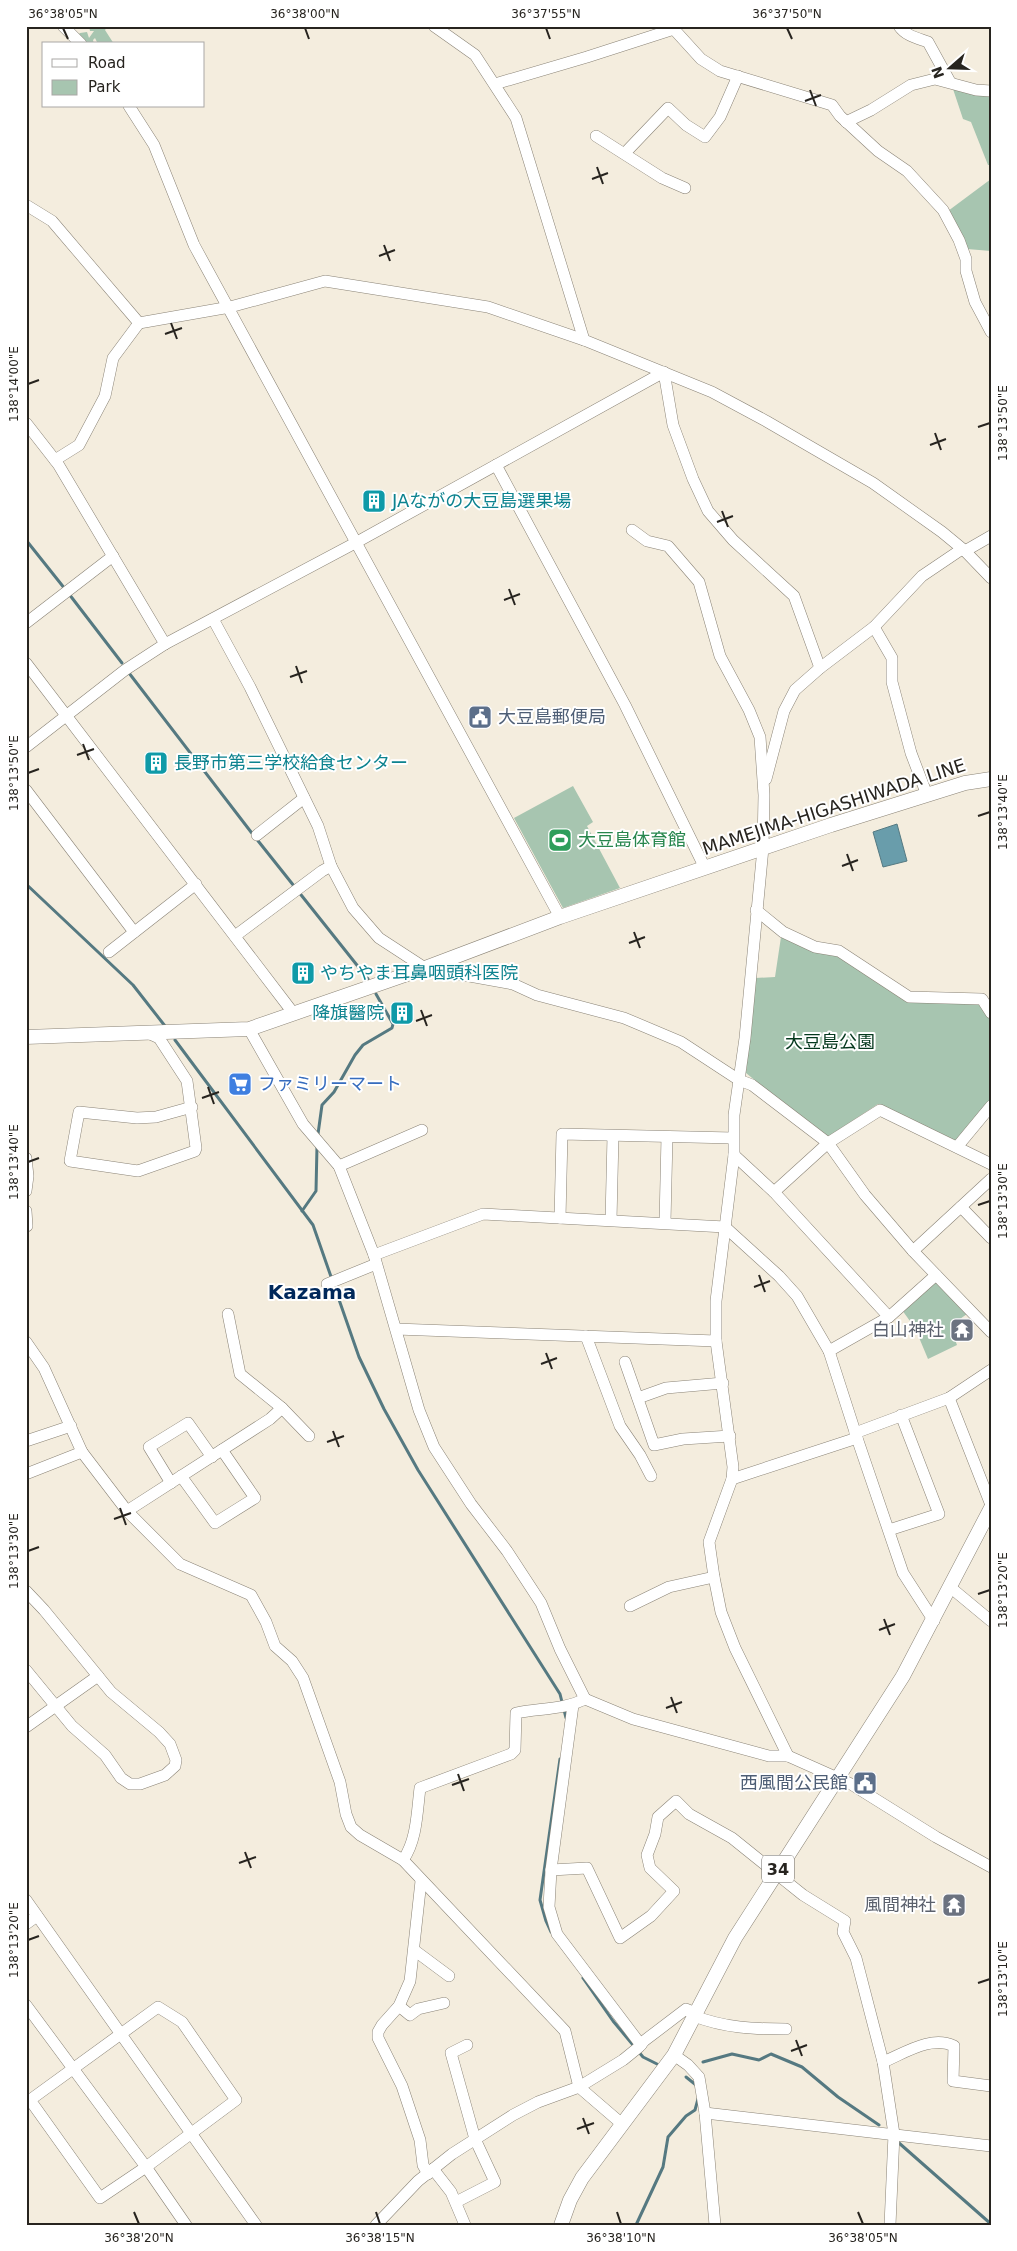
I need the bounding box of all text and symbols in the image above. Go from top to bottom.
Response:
text: 36°38'05"N [28,7,98,21]
text: 36°38'00"N [270,7,340,21]
text: 36°37'55"N [511,7,581,21]
text: 36°37'50"N [752,7,822,21]
legend [42,42,205,108]
north arrow [924,42,974,92]
text: Road [88,54,126,72]
text: N [928,64,947,81]
text: Park [88,78,121,96]
text: 138°14'00"E [7,346,21,422]
text: 138°13'50"E [996,385,1010,461]
building icon: JAながの大豆島選果場 [361,488,387,514]
place label: JAながの大豆島選果場 [391,490,571,511]
public building icon: 大豆島郵便局 [467,704,493,730]
place label: 大豆島郵便局 [498,706,606,727]
text: 138°13'50"E [7,735,21,811]
building icon: 長野市第三学校給食センター [143,750,169,776]
place label: 長野市第三学校給食センター [174,752,408,773]
street label: MAMEJIMA-HIGASHIWADA LINE [700,754,968,859]
text: 138°13'40"E [996,774,1010,850]
sports icon: 大豆島体育館 [547,827,573,853]
place label: 大豆島体育館 [578,829,686,850]
building icon: やちやま耳鼻咽頭科医院 [290,960,316,986]
place label: やちやま耳鼻咽頭科医院 [320,962,518,983]
building icon: 降旗醫院 [389,1000,415,1026]
place label: 降旗醫院 [312,1002,384,1023]
park label: 大豆島公園 [785,1031,875,1052]
supermarket icon: ファミリーマート [227,1071,253,1097]
place label: ファミリーマート [258,1073,402,1094]
text: 138°13'40"E [7,1124,21,1200]
text: 138°13'30"E [996,1163,1010,1239]
district label: Kazama [268,1280,356,1304]
temple icon: 白山神社 [949,1317,975,1343]
place label: 白山神社 [872,1319,944,1340]
text: 138°13'30"E [7,1513,21,1589]
text: 138°13'20"E [996,1552,1010,1628]
public building icon: 西風間公民館 [852,1770,878,1796]
place label: 西風間公民館 [740,1772,848,1793]
road number: 34 [762,1856,794,1882]
temple icon: 風間神社 [941,1892,967,1918]
place label: 風間神社 [864,1894,936,1915]
text: 138°13'20"E [7,1902,21,1978]
text: 138°13'10"E [996,1941,1010,2017]
text: 36°38'20"N [104,2231,174,2245]
text: 36°38'15"N [345,2231,415,2245]
text: 36°38'10"N [586,2231,656,2245]
text: 36°38'05"N [828,2231,898,2245]

